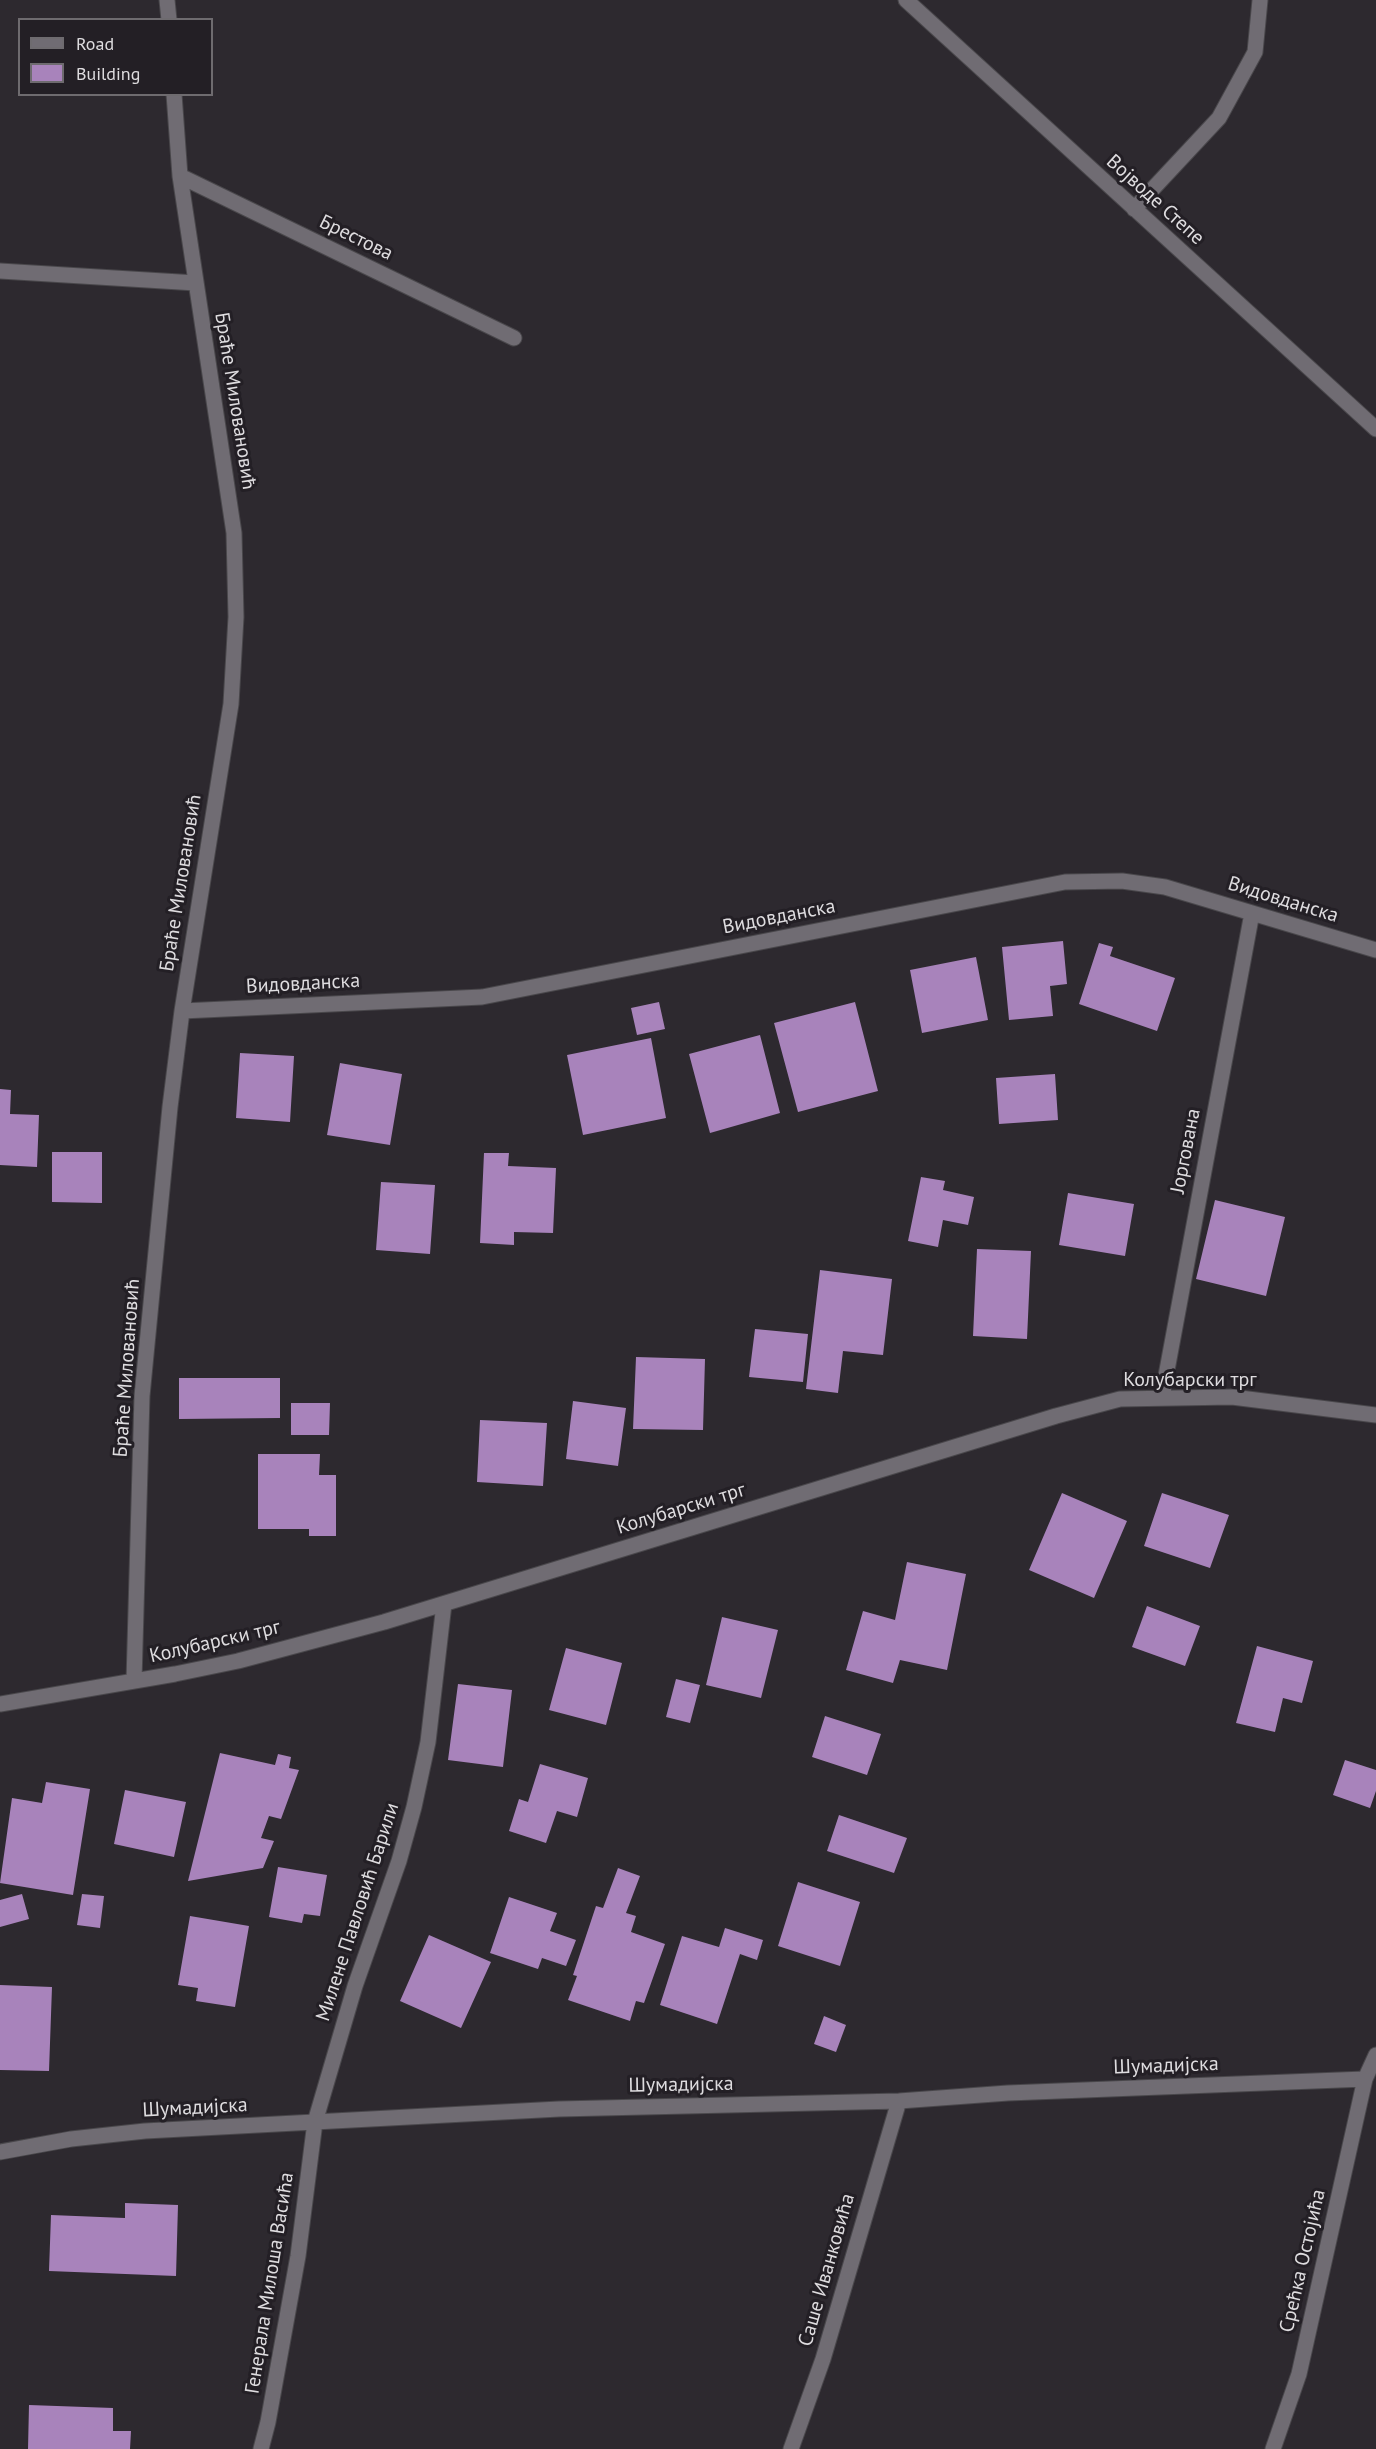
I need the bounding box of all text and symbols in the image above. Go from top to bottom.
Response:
legend [18,18,213,96]
text: Road [76,32,114,55]
text: Building [76,62,140,85]
street label: Војводе Степе [1101,150,1209,250]
street label: Брестова [315,210,397,266]
street label: Браће Миловановић [209,311,261,491]
street label: Браће Миловановић [155,793,207,973]
street label: Видовданска [1225,872,1341,928]
street label: Видовданска [721,894,837,940]
street label: Видовданска [245,969,361,999]
street label: Јоргована [1166,1107,1206,1195]
street label: Браће Миловановић [109,1278,145,1458]
street label: Колубарски трг [1123,1368,1257,1392]
street label: Колубарски трг [614,1478,748,1540]
street label: Колубарски трг [147,1615,283,1669]
street label: Милене Павловић Барили [311,1800,405,2024]
street label: Шумадијска [1113,2052,1219,2080]
street label: Шумадијска [628,2072,734,2098]
street label: Шумадијска [142,2093,248,2123]
street label: Генерала Милоша Васића [241,2171,299,2395]
street label: Срећка Остојића [1275,2187,1331,2335]
street label: Саше Иванковића [794,2191,860,2349]

